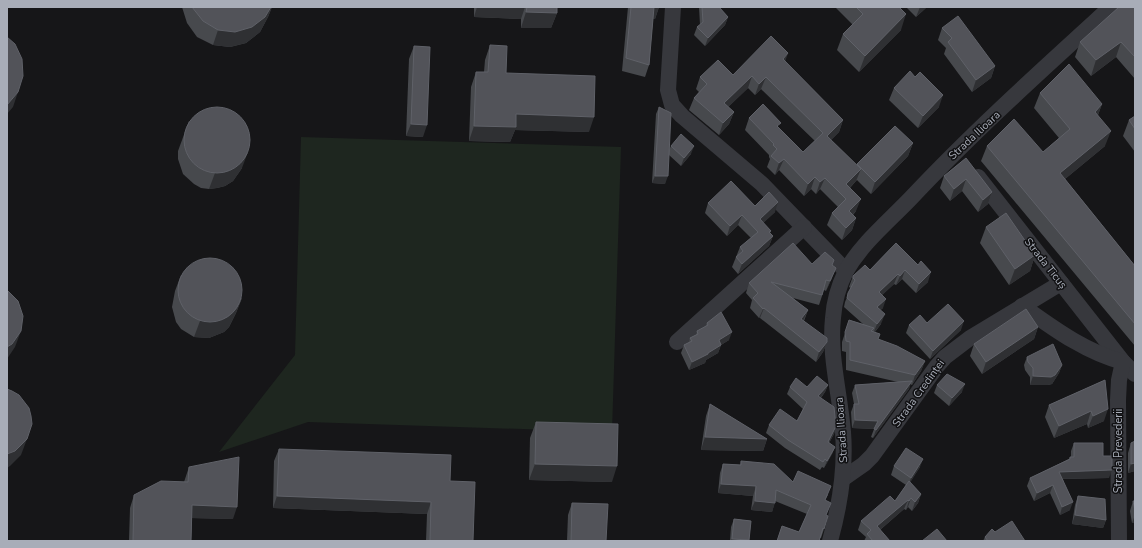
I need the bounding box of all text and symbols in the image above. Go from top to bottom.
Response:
street label: Strada Ilioara [945,107,1004,163]
street label: Strada Ticuș [1021,235,1070,292]
street label: Strada Credinței [889,357,948,430]
street label: Strada Ilioara [832,397,851,463]
street label: Strada Prevederii [1111,409,1126,493]

